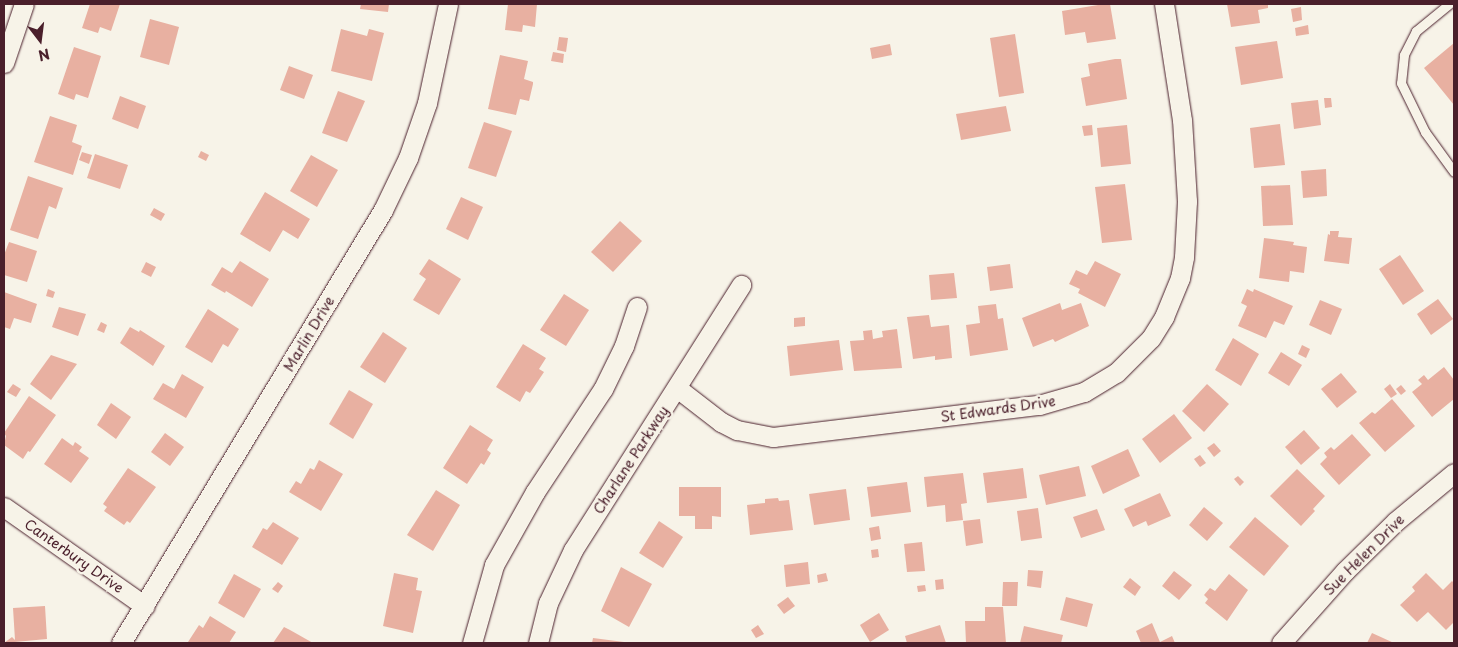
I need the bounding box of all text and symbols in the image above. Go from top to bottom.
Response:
north arrow [15,15,65,65]
text: N [36,43,52,67]
street label: Marlin Drive [280,293,338,375]
street label: St Edwards Drive [939,393,1057,425]
street label: Charlane Parkway [590,403,672,517]
street label: Sue Helen Drive [1320,511,1408,599]
street label: Canterbury Drive [21,516,127,596]

